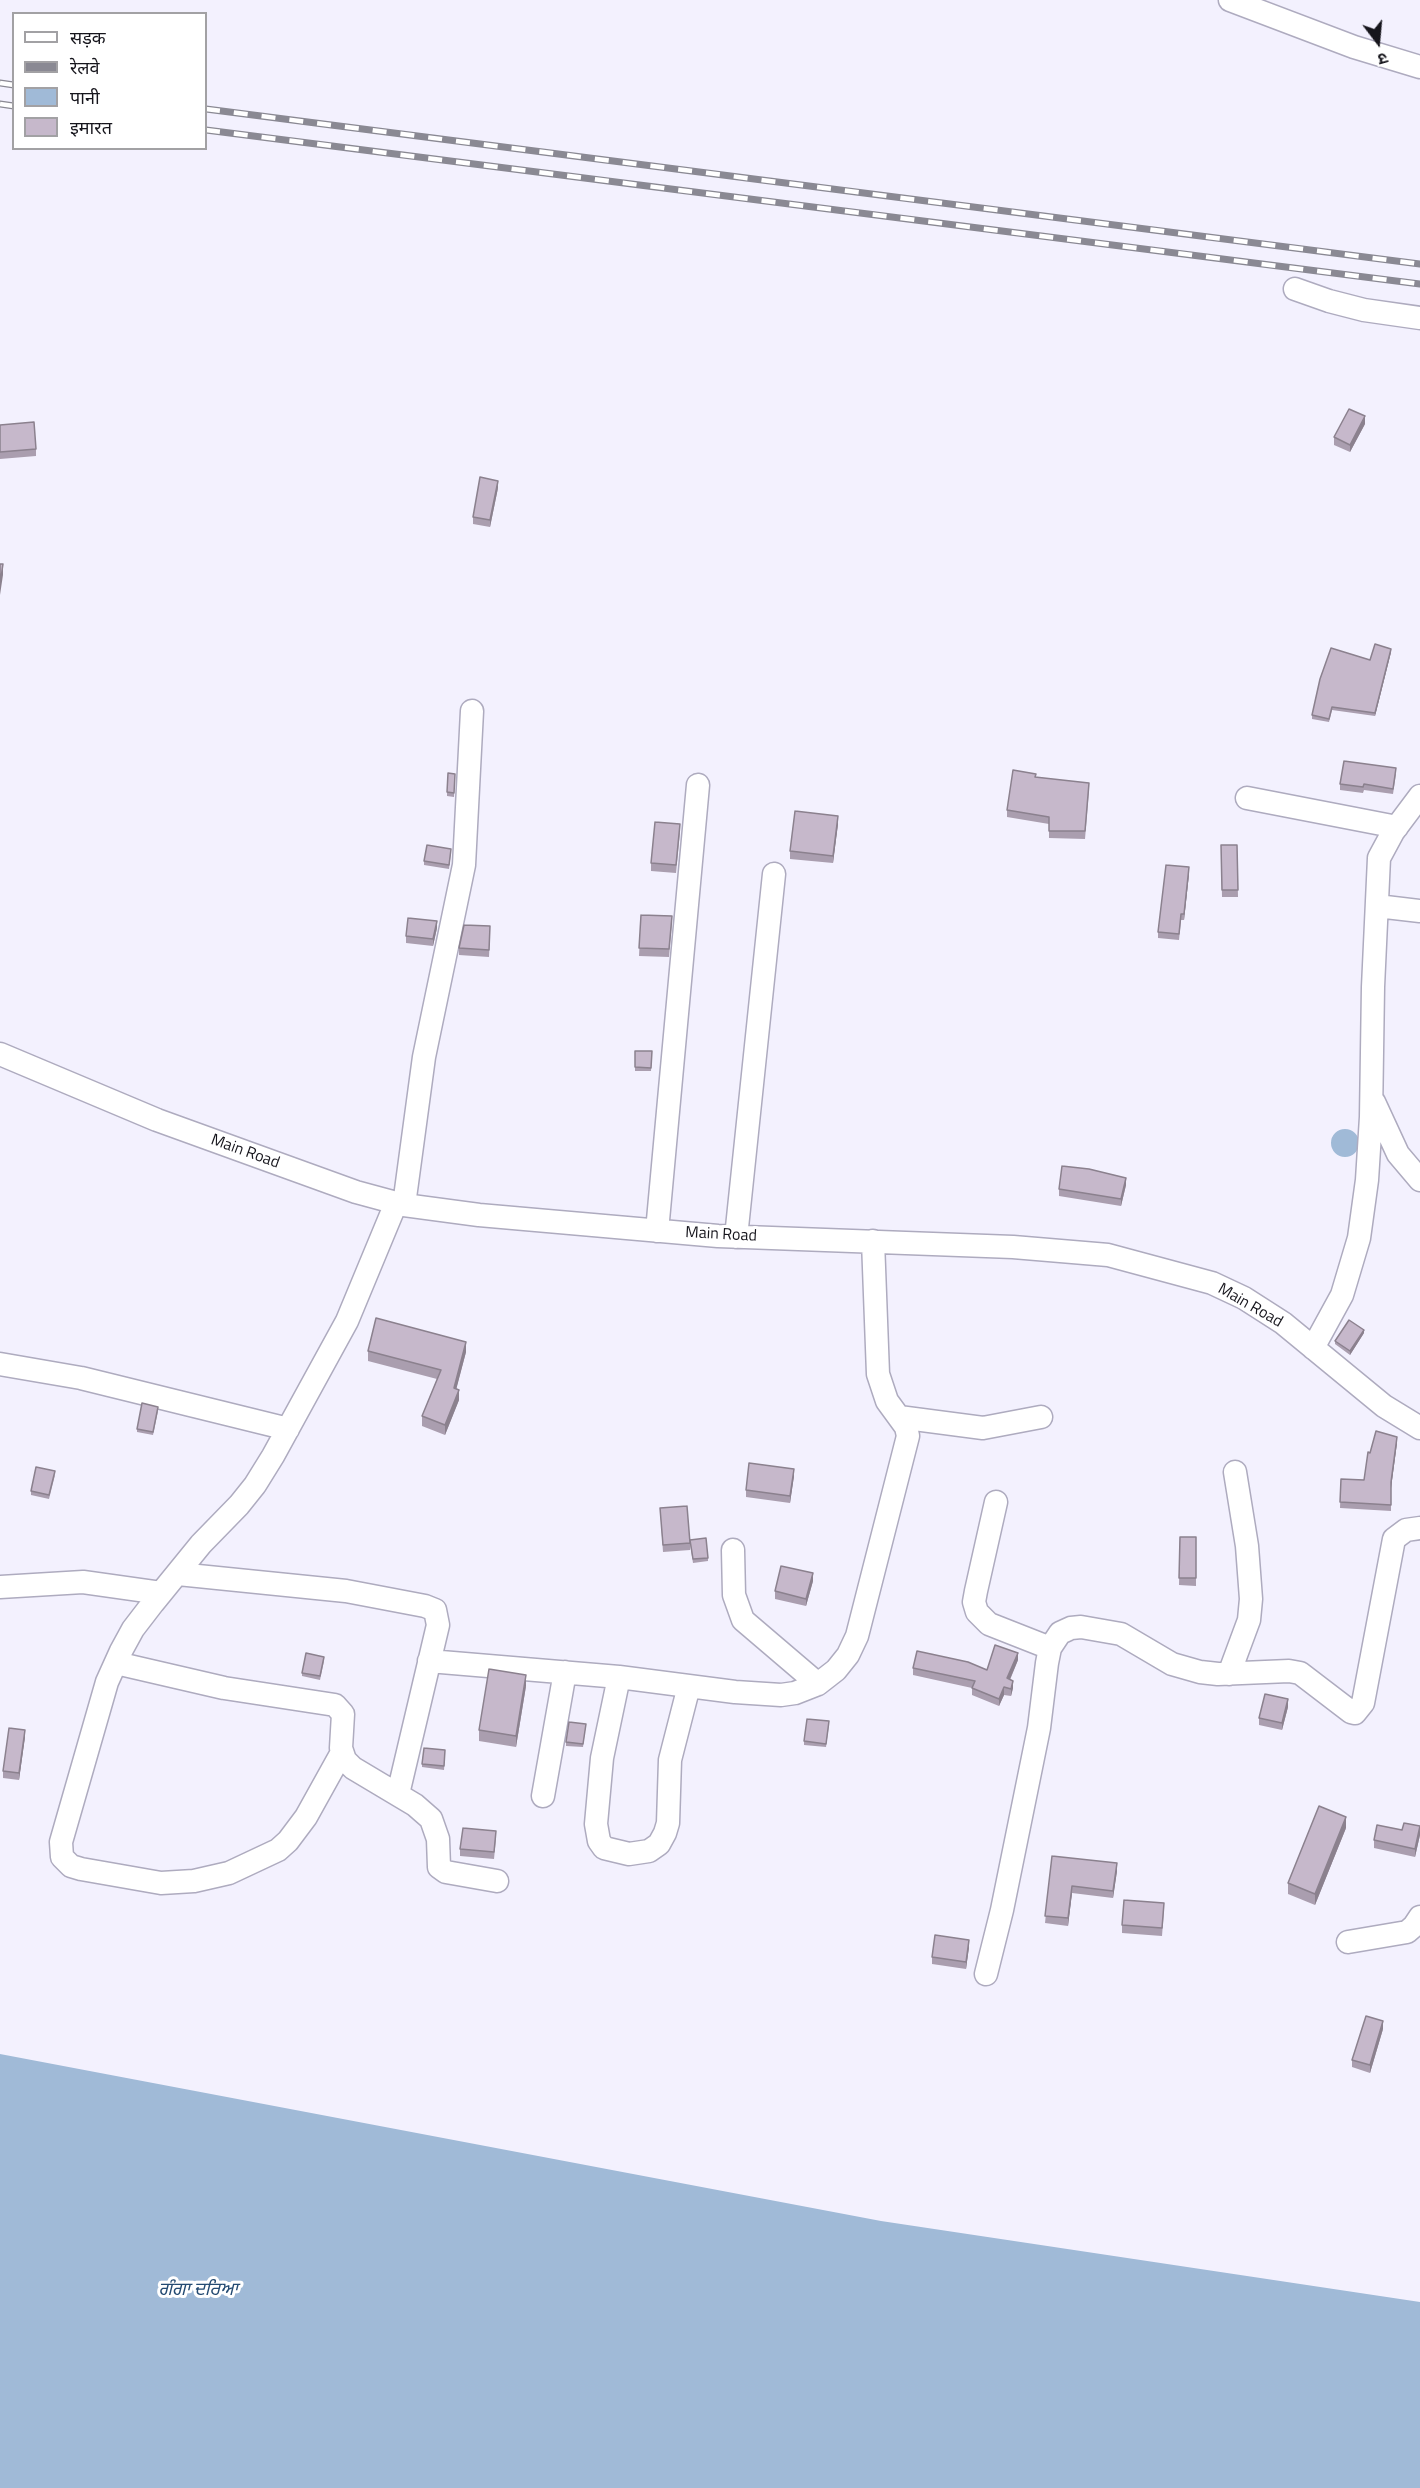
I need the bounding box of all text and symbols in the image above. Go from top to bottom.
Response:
legend [12,12,207,150]
north arrow [1348,12,1408,72]
text: सड़क [70,24,106,51]
text: उ [1375,46,1391,72]
text: रेलवे [70,54,100,81]
text: पानी [70,84,100,111]
text: इमारत [70,114,112,141]
street label: Main Road [208,1131,282,1173]
street label: Main Road [685,1224,757,1246]
street label: Main Road [1214,1280,1286,1332]
water label: ਗੰਗਾ ਦਰਿਆ [159,2280,237,2302]

